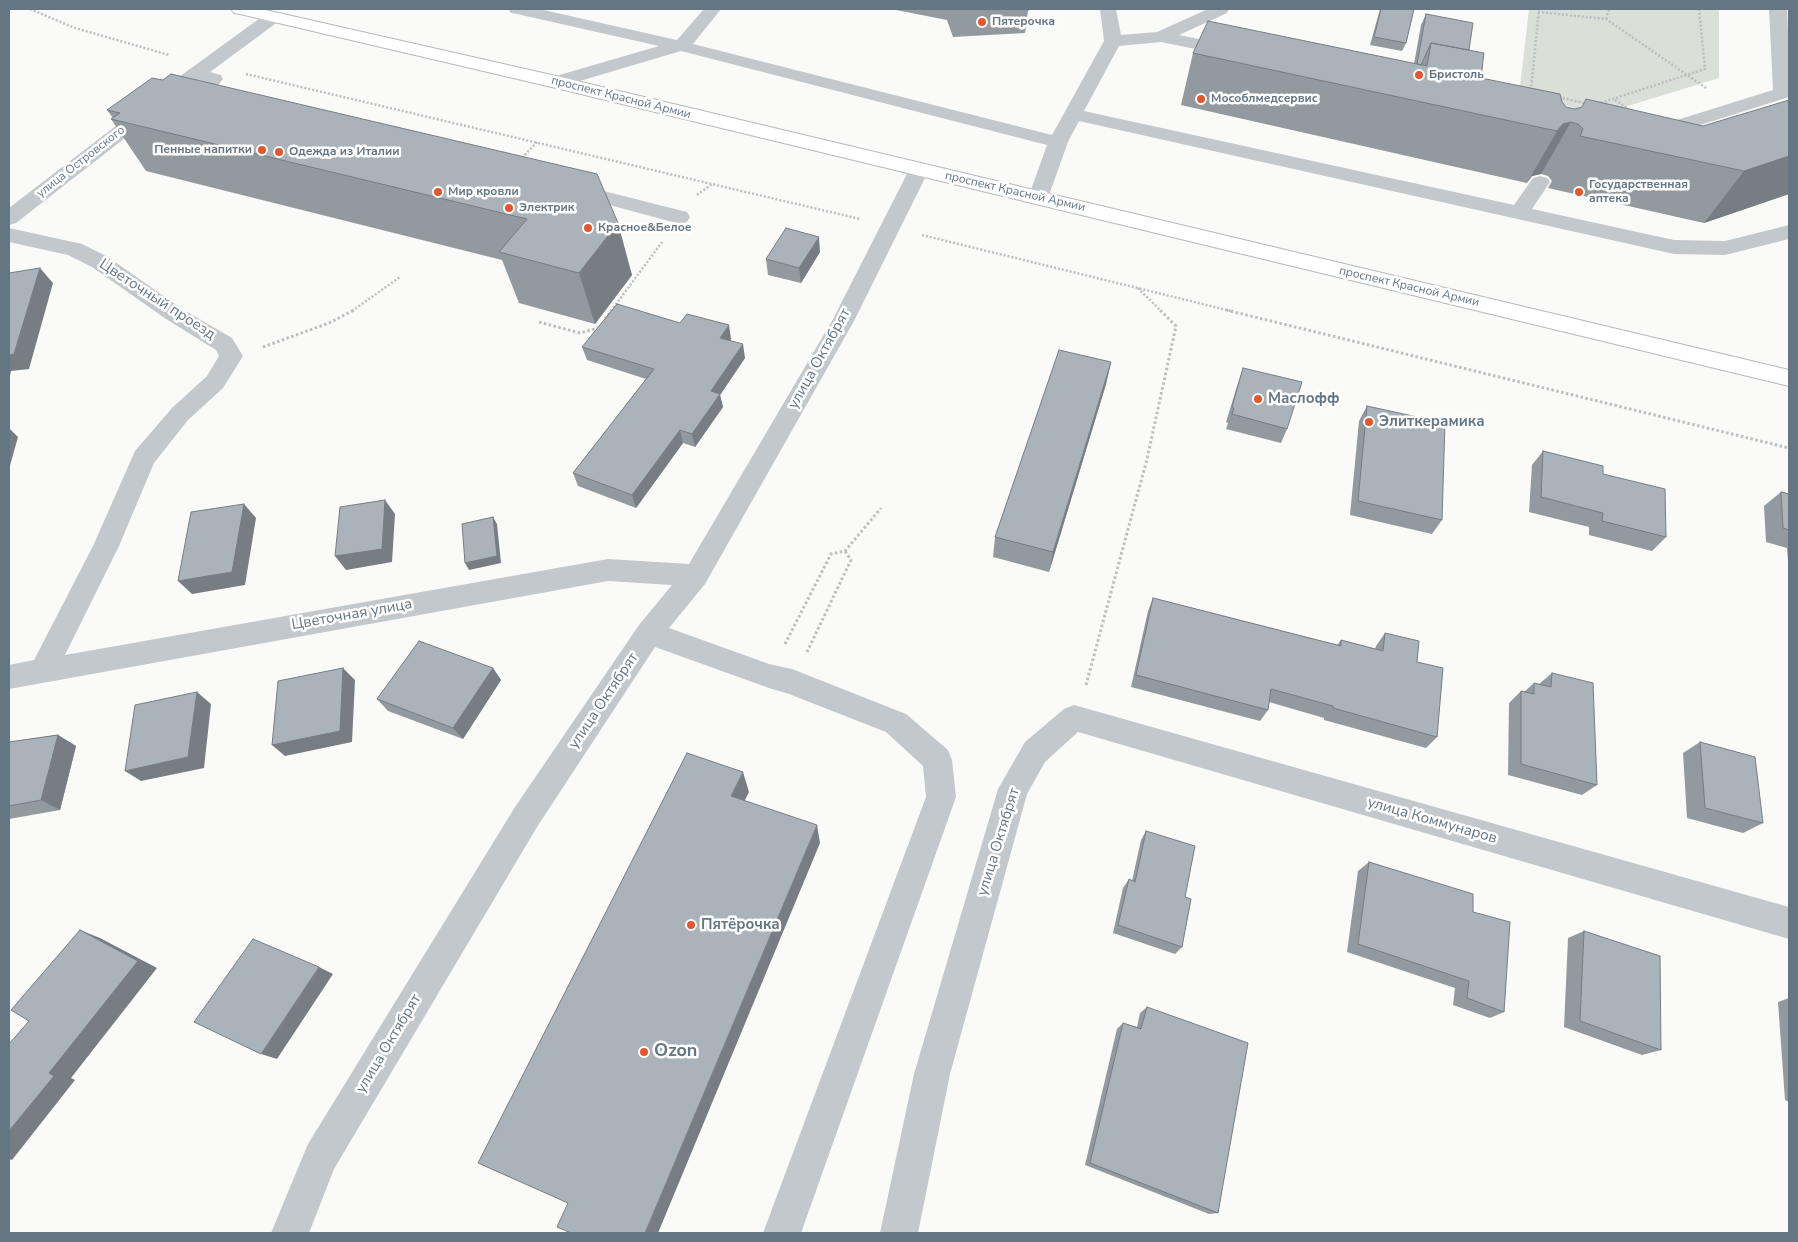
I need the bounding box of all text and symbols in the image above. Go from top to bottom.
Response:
place label: Пятерочка [992,15,1055,29]
marker: Пятерочка [976,16,988,28]
place label: Бристоль [1429,68,1484,82]
marker: Бристоль [1413,69,1425,81]
street label: проспект Красной Армии [550,74,692,122]
place label: Мособлмедсервис [1211,92,1318,106]
marker: Мособлмедсервис [1195,93,1207,105]
street label: улица Островского [34,123,128,201]
place label: Пенные напитки [154,143,252,157]
marker: Пенные напитки [256,144,268,156]
place label: Одежда из Италии [289,145,399,159]
marker: Одежда из Италии [273,146,285,158]
street label: проспект Красной Армии [943,169,1087,215]
place label: Государственная аптека [1589,178,1688,206]
place label: Мир кровли [448,185,519,199]
marker: Мир кровли [432,186,444,198]
marker: Государственная аптека [1573,186,1585,198]
place label: Электрик [519,201,575,215]
marker: Электрик [503,202,515,214]
place label: Красное&Белое [598,221,691,235]
marker: Красное&Белое [582,222,594,234]
street label: Цветочный проезд [96,256,218,344]
street label: проспект Красной Армии [1337,264,1481,310]
street label: улица Октябрят [785,306,855,412]
place label: Маслофф [1268,390,1340,408]
marker: Маслофф [1252,393,1264,405]
place label: Элиткерамика [1379,413,1485,431]
marker: Элиткерамика [1363,416,1375,428]
street label: Цветочная улица [290,596,414,634]
street label: улица Октябрят [565,650,643,752]
street label: улица Октябрят [974,786,1024,898]
street label: улица Коммунаров [1365,794,1499,848]
place label: Пятёрочка [701,916,780,934]
marker: Пятёрочка [685,919,697,931]
street label: улица Октябрят [352,991,426,1097]
place label: Ozon [654,1041,697,1063]
marker: Ozon [638,1046,650,1058]

